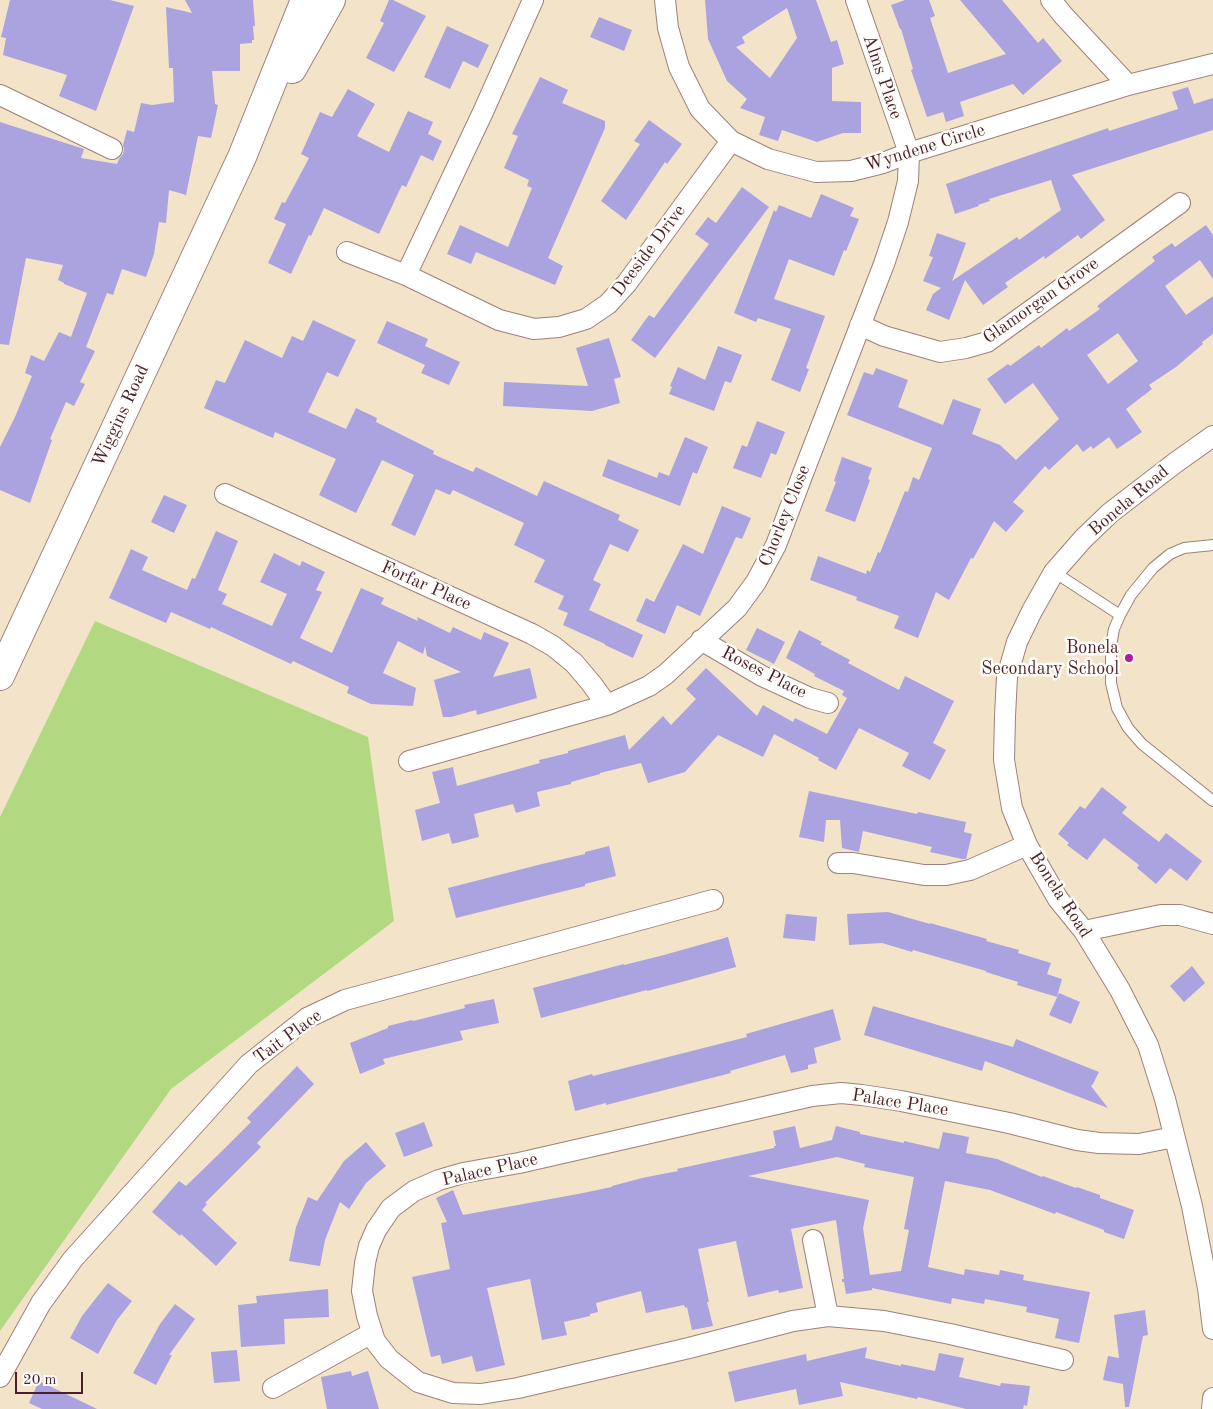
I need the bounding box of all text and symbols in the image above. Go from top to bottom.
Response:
street label: Alms Place [857,32,907,122]
street label: Wyndene Circle [862,119,988,177]
street label: Deeside Drive [608,201,690,301]
street label: Glamorgan Grove [979,253,1103,349]
street label: Wiggins Road [88,361,154,471]
street label: Bonela Road [1084,461,1174,541]
street label: Chorley Close [755,462,815,570]
street label: Forfar Place [378,556,474,616]
place label: Bonela Secondary School [981,637,1119,680]
street label: Roses Place [718,642,810,704]
marker: Bonela Secondary School [1123,652,1135,664]
street label: Bonela Road [1024,848,1096,942]
street label: Tait Place [250,1005,326,1069]
street label: Palace Place [850,1085,950,1121]
street label: Palace Place [440,1149,540,1191]
scale bar [18,1362,85,1394]
text: 20 m [23,1373,57,1388]

